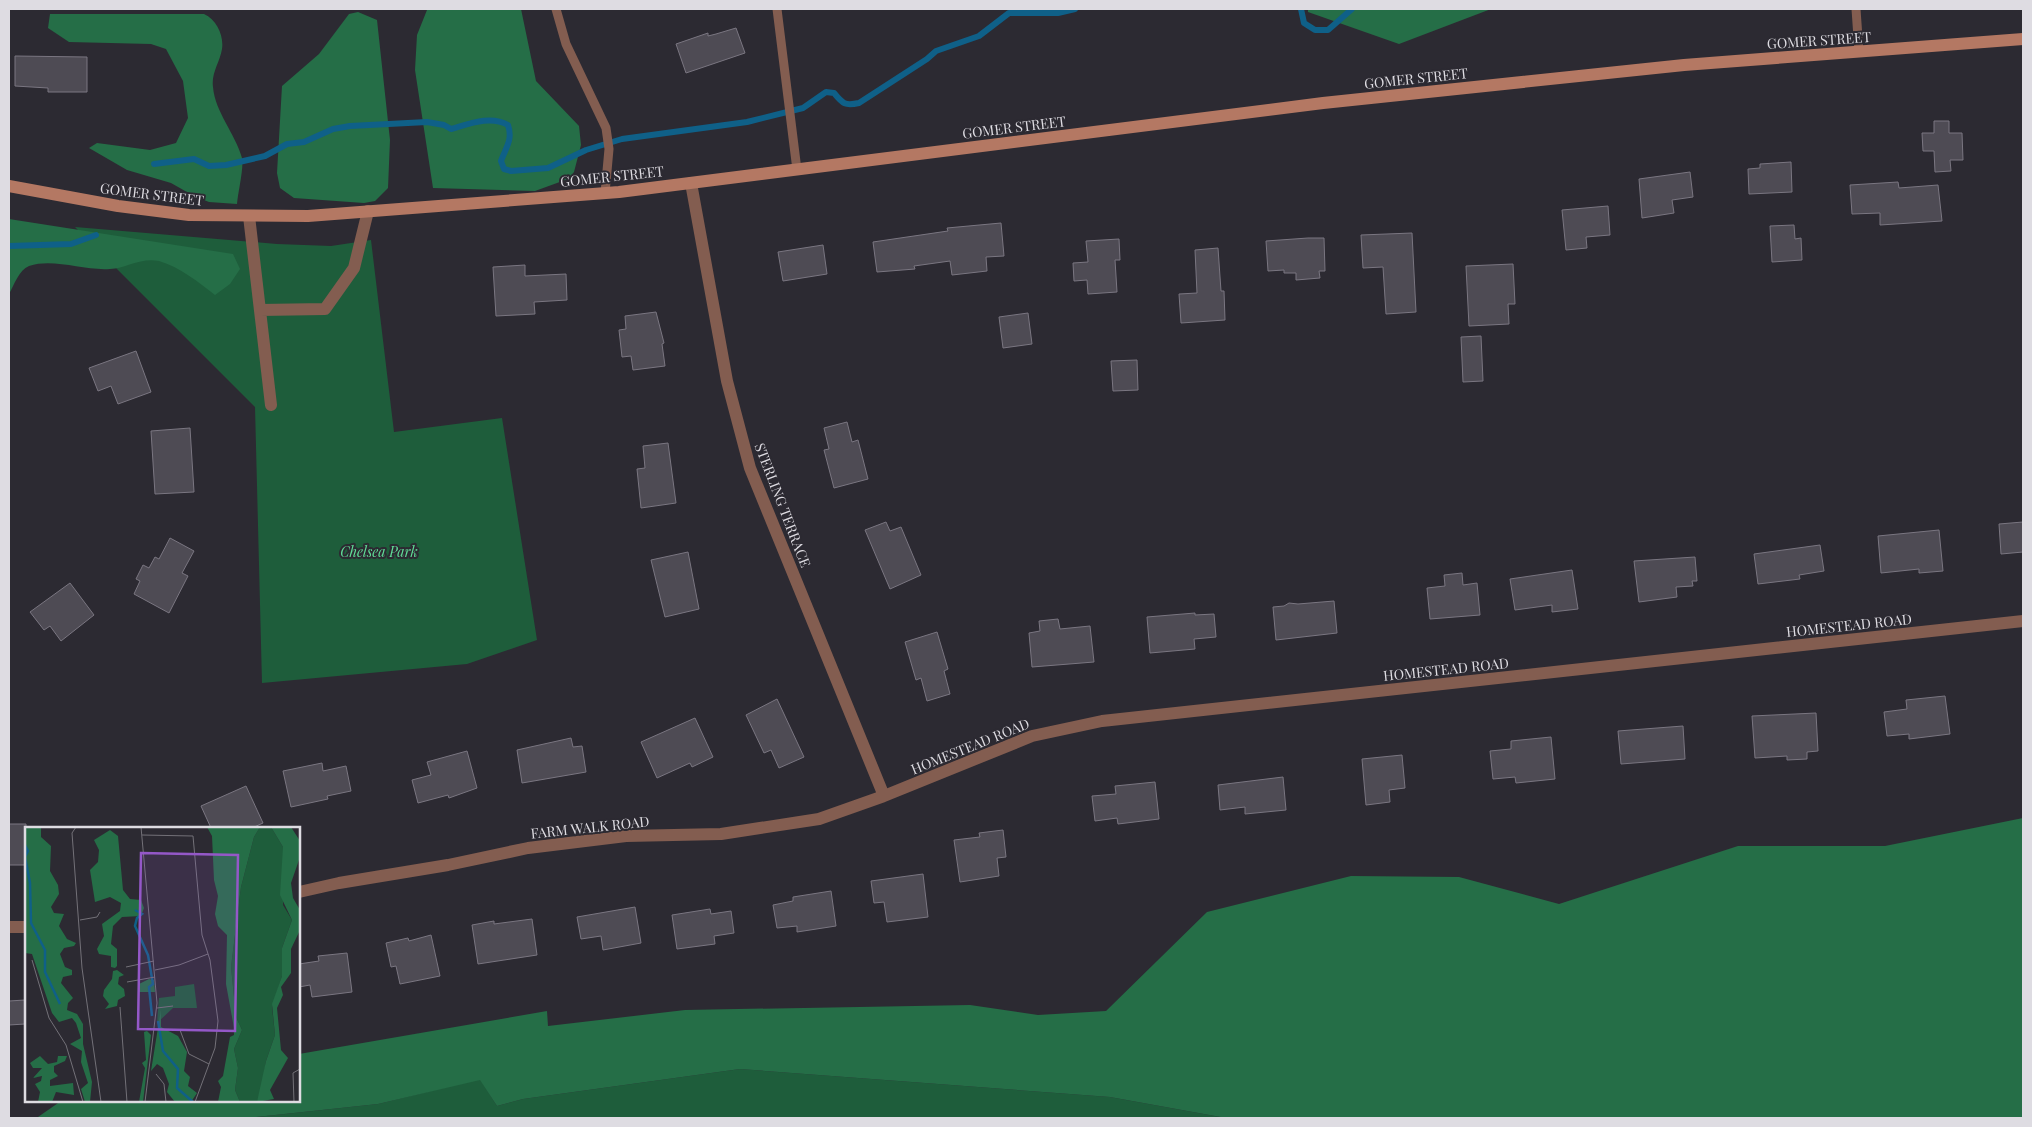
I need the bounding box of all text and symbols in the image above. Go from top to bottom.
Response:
street label: GOMER STREET [1766,27,1872,53]
street label: GOMER STREET [1363,63,1469,93]
street label: GOMER STREET [961,111,1067,143]
street label: GOMER STREET [559,161,665,191]
street label: GOMER STREET [99,178,205,210]
street label: STERLING TERRACE [751,440,815,570]
park label: Chelsea Park [340,542,418,561]
street label: HOMESTEAD ROAD [1785,609,1913,641]
street label: HOMESTEAD ROAD [1382,653,1510,685]
street label: HOMESTEAD ROAD [908,714,1032,778]
street label: FARM WALK ROAD [530,811,650,843]
inset map [25,827,300,1102]

